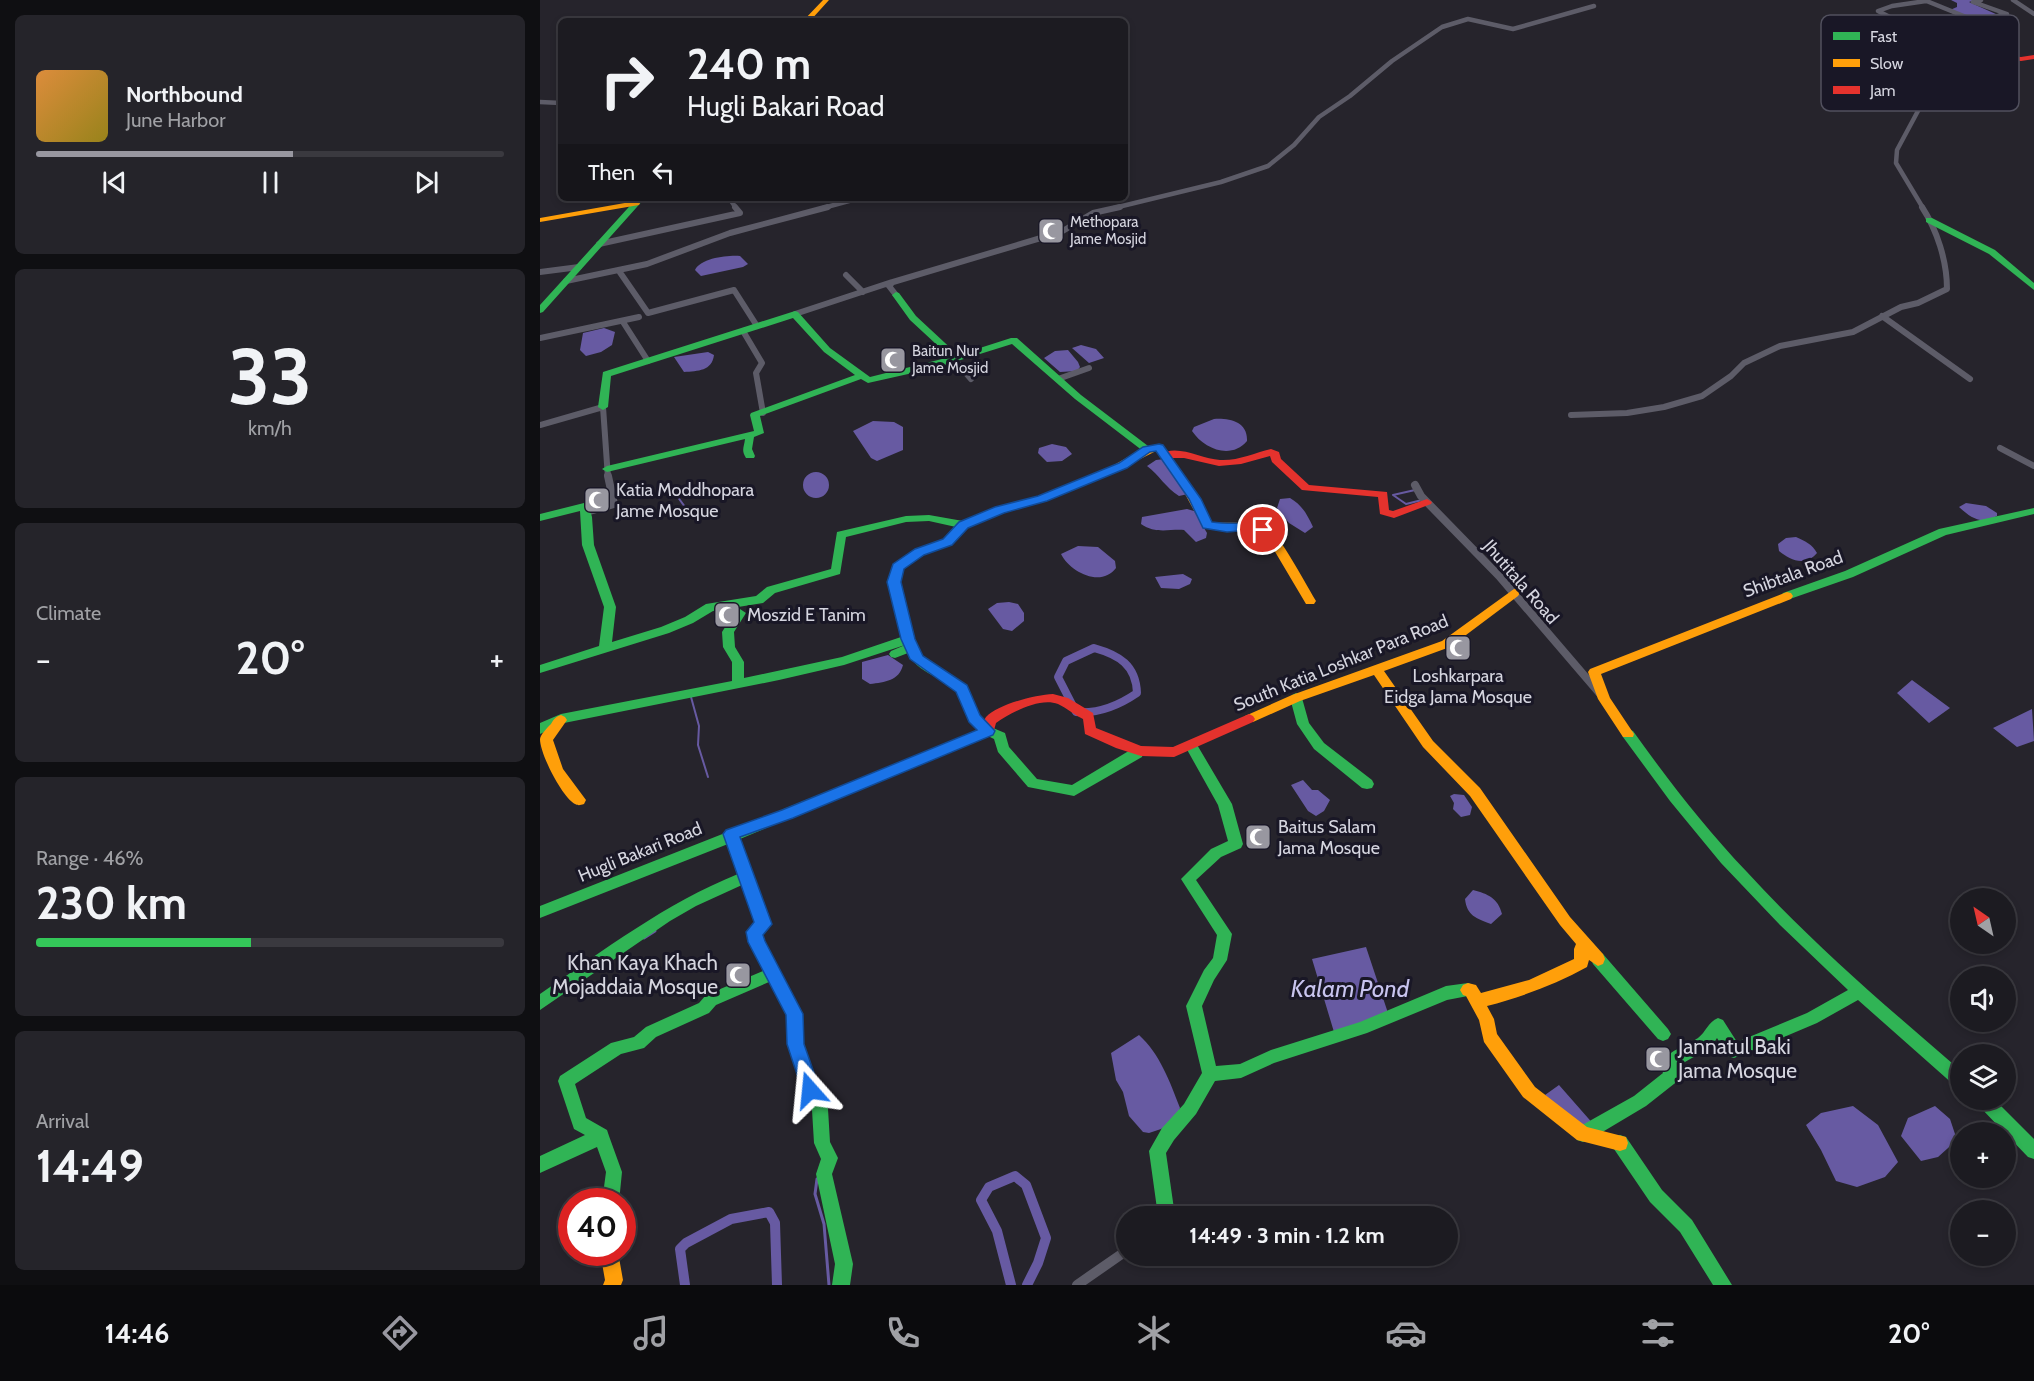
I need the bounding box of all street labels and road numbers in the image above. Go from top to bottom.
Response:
street label: Jhutitala Road [1478,535,1563,629]
street label: Shibtala Road [1740,546,1846,602]
street label: South Katia Loshkar Para Road [1231,610,1451,716]
street label: Hugli Bakari Road [575,817,705,887]

